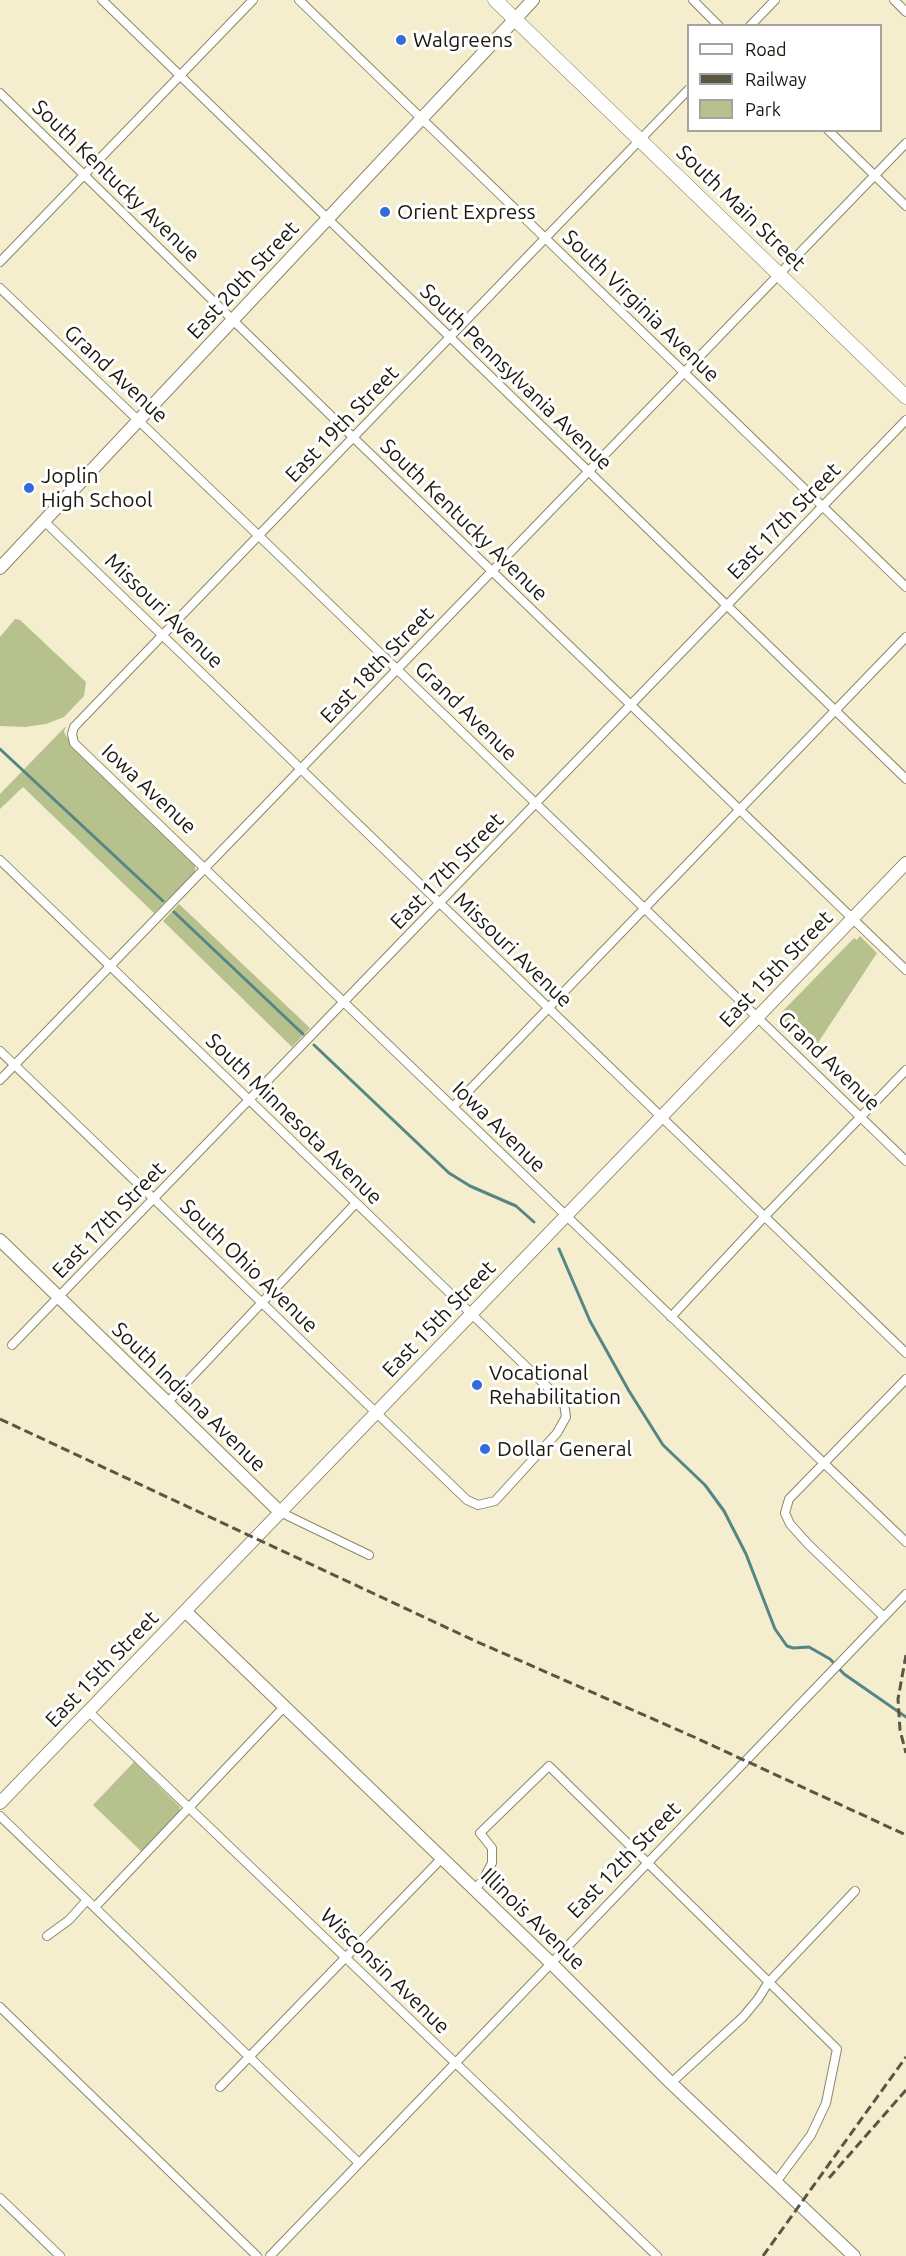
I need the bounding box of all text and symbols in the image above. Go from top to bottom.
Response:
legend [687,24,882,132]
place label: Walgreens [413,27,513,53]
marker: Walgreens [394,33,408,47]
text: Road [745,39,787,59]
text: Railway [745,69,806,89]
street label: South Kentucky Avenue [27,95,205,267]
text: Park [745,99,781,119]
street label: South Main Street [671,140,811,276]
place label: Orient Express [397,199,536,225]
marker: Orient Express [378,205,392,219]
street label: East 20th Street [182,216,304,344]
street label: South Virginia Avenue [557,225,725,387]
street label: South Pennsylvania Avenue [415,279,617,475]
street label: Grand Avenue [59,320,173,428]
street label: East 19th Street [280,361,404,487]
street label: South Kentucky Avenue [375,434,553,606]
street label: East 17th Street [722,458,846,584]
place label: Joplin High School [41,463,152,513]
marker: Joplin High School [22,481,36,495]
street label: Missouri Avenue [100,548,228,674]
street label: East 18th Street [315,602,439,728]
street label: Grand Avenue [410,656,522,766]
street label: Iowa Avenue [96,739,202,839]
street label: East 17th Street [385,808,509,934]
street label: Missouri Avenue [449,887,577,1013]
street label: East 15th Street [714,906,838,1032]
street label: Grand Avenue [773,1006,885,1116]
street label: South Minnesota Avenue [201,1028,387,1210]
street label: Iowa Avenue [447,1076,551,1178]
street label: East 17th Street [47,1157,171,1283]
street label: South Ohio Avenue [175,1194,323,1338]
street label: East 15th Street [377,1256,501,1382]
street label: South Indiana Avenue [107,1317,271,1477]
place label: Vocational Rehabilitation [489,1360,621,1410]
marker: Vocational Rehabilitation [470,1378,484,1392]
place label: Dollar General [497,1436,632,1462]
marker: Dollar General [478,1442,492,1456]
street label: East 15th Street [40,1606,164,1732]
street label: East 12th Street [562,1797,686,1923]
street label: Illinois Avenue [475,1863,591,1975]
street label: Wisconsin Avenue [315,1903,455,2039]

